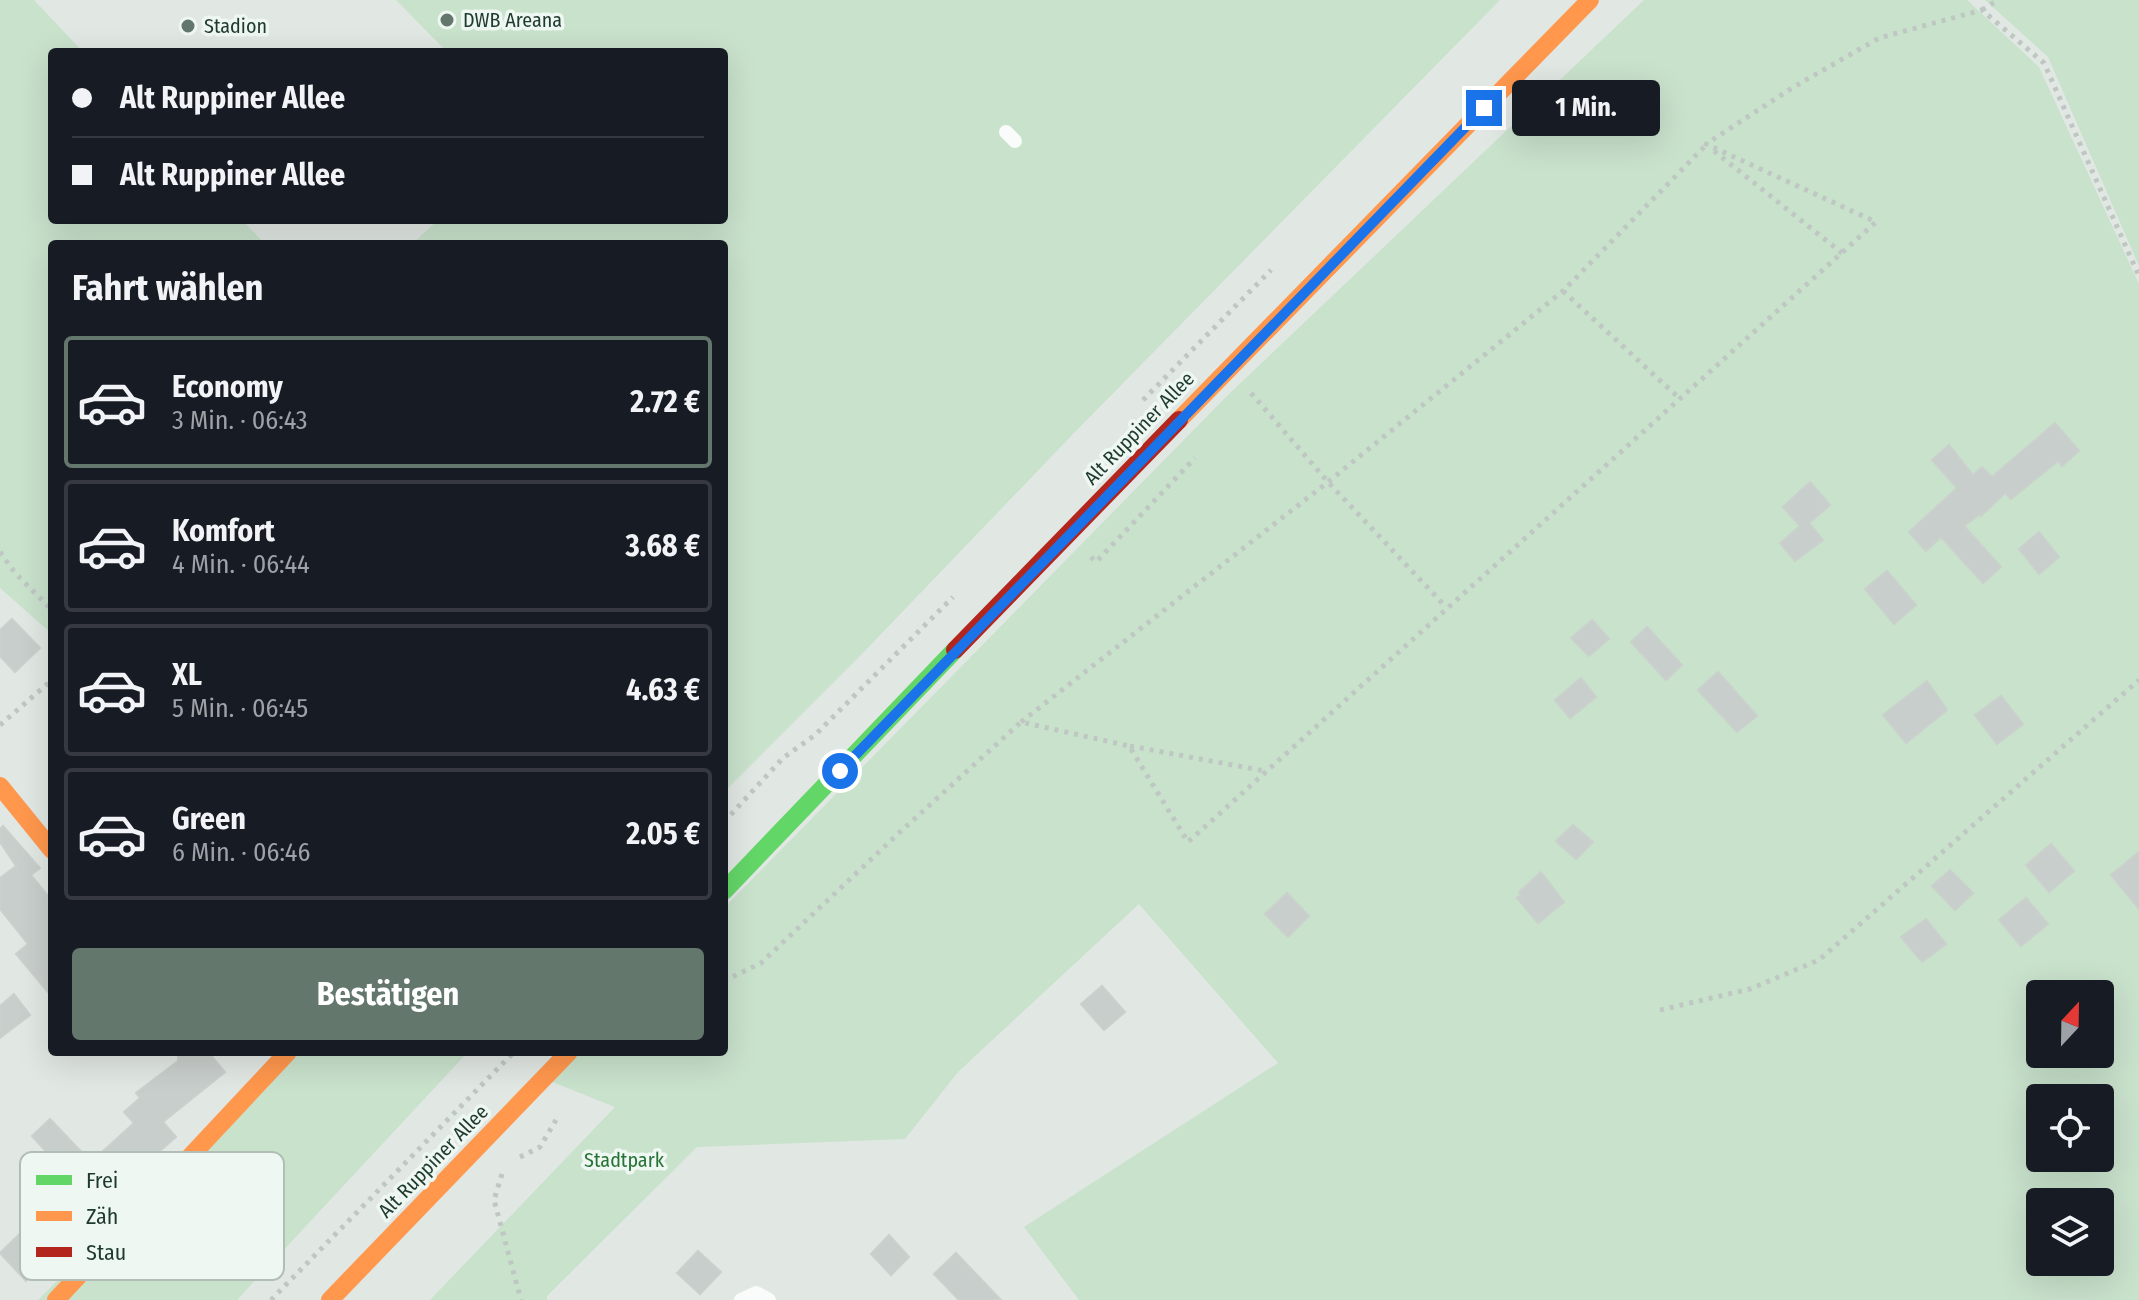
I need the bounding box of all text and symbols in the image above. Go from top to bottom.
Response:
place label: DWB Areana [463,8,562,32]
marker: DWB Areana [438,11,456,29]
place label: Stadion [204,14,267,38]
marker: Stadion [179,17,197,35]
text: Alt Ruppiner Allee [120,80,345,116]
callout: 1 Min. [1512,80,1660,136]
route end [1466,90,1502,126]
text: 1 Min. [1555,92,1617,123]
text: Alt Ruppiner Allee [120,157,345,193]
text: Fahrt wählen [72,266,263,310]
icon: car [76,366,148,438]
street label: Alt Ruppiner Allee [1079,367,1199,489]
text: Economy [172,369,283,405]
text: 2.72 € [630,384,700,420]
text: 3 Min. · 06:43 [172,405,308,436]
icon: car [76,510,148,582]
text: Komfort [172,513,275,549]
text: 3.68 € [625,528,700,564]
text: 4 Min. · 06:44 [172,549,310,580]
icon: car [76,654,148,726]
text: XL [172,657,202,693]
text: 4.63 € [626,672,700,708]
text: 5 Min. · 06:45 [172,693,308,724]
route start [822,753,858,789]
icon: car [76,798,148,870]
text: Green [172,801,246,837]
text: 2.05 € [626,816,700,852]
text: 6 Min. · 06:46 [172,837,310,868]
button: Bestätigen [72,948,704,1040]
north arrow [2026,980,2114,1068]
map controls [2026,980,2114,1276]
button: locate [2026,1084,2114,1172]
street label: Alt Ruppiner Allee [373,1100,493,1222]
park label: Stadtpark [584,1148,665,1172]
legend [20,1152,284,1280]
text: Frei [86,1167,118,1194]
button: layers [2026,1188,2114,1276]
text: Zäh [86,1203,118,1230]
text: Stau [86,1239,126,1266]

